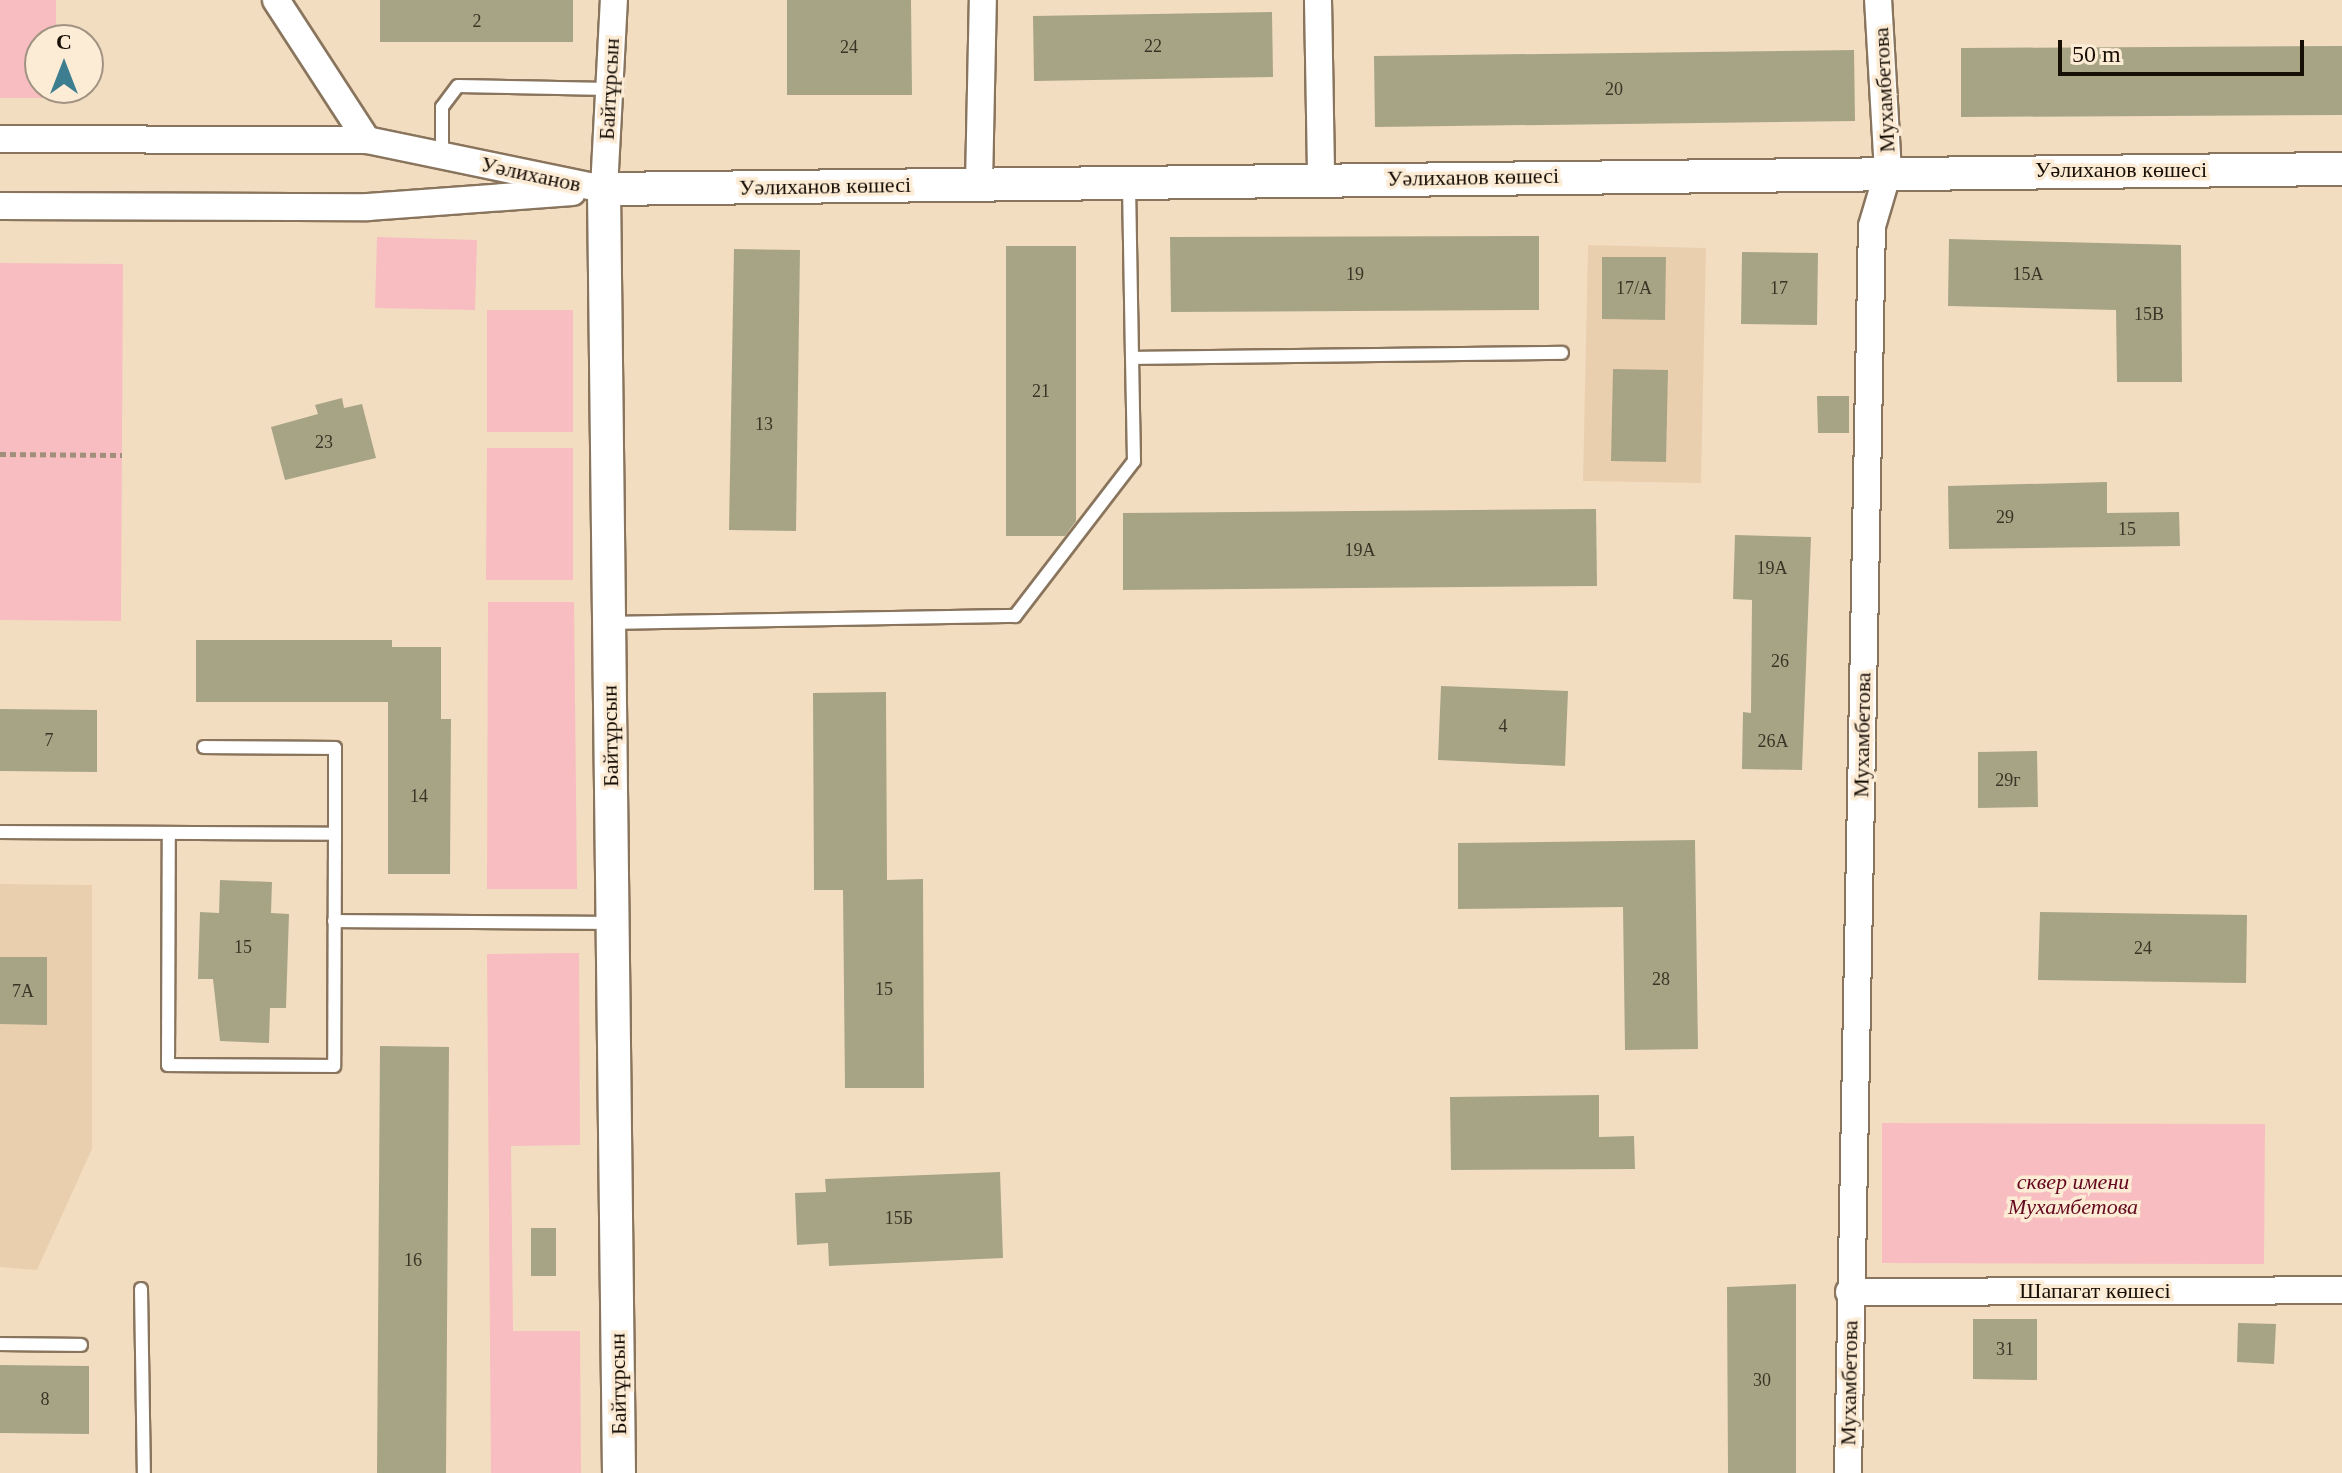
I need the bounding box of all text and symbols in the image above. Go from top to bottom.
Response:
house number: 2 [472,10,482,32]
north arrow [24,24,104,104]
scale bar [2062,24,2308,74]
street label: Мухамбетова [1868,27,1900,153]
text: С [56,29,72,54]
house number: 22 [1144,35,1162,57]
house number: 24 [840,36,858,58]
street label: Байтұрсын [593,37,625,141]
text: 50 m [2072,41,2121,67]
house number: 20 [1605,78,1623,100]
street label: Уәлиханов [479,151,583,197]
street label: Уәлиханов көшесі [2035,157,2207,183]
street label: Уәлиханов көшесі [1387,162,1559,192]
street label: Уәлиханов көшесі [739,171,911,201]
house number: 19 [1346,263,1364,285]
house number: 15А [2013,263,2043,285]
house number: 17/А [1616,277,1652,299]
house number: 17 [1770,277,1788,299]
house number: 15В [2134,303,2164,325]
house number: 21 [1032,380,1050,402]
house number: 13 [755,413,773,435]
house number: 23 [315,431,333,453]
house number: 29 [1996,506,2014,528]
house number: 15 [2118,518,2136,540]
house number: 19А [1345,539,1375,561]
house number: 19А [1757,557,1787,579]
house number: 26 [1771,650,1789,672]
street label: Мухамбетова [1848,672,1876,798]
street label: Байтұрсын [596,685,624,787]
house number: 4 [1498,715,1508,737]
house number: 7 [44,729,54,751]
house number: 26А [1758,730,1788,752]
house number: 29г [1995,769,2021,791]
house number: 14 [410,785,428,807]
house number: 15 [234,936,252,958]
house number: 24 [2134,937,2152,959]
house number: 28 [1652,968,1670,990]
house number: 15 [875,978,893,1000]
house number: 7А [12,980,34,1002]
park label: сквер имени Мухамбетова [2008,1168,2138,1220]
house number: 15Б [885,1207,913,1229]
house number: 16 [404,1249,422,1271]
street label: Шапагат көшесі [2019,1278,2171,1304]
street label: Мухамбетова [1835,1320,1863,1446]
street label: Байтұрсын [604,1333,632,1435]
house number: 31 [1996,1338,2014,1360]
house number: 30 [1753,1369,1771,1391]
house number: 8 [40,1388,50,1410]

